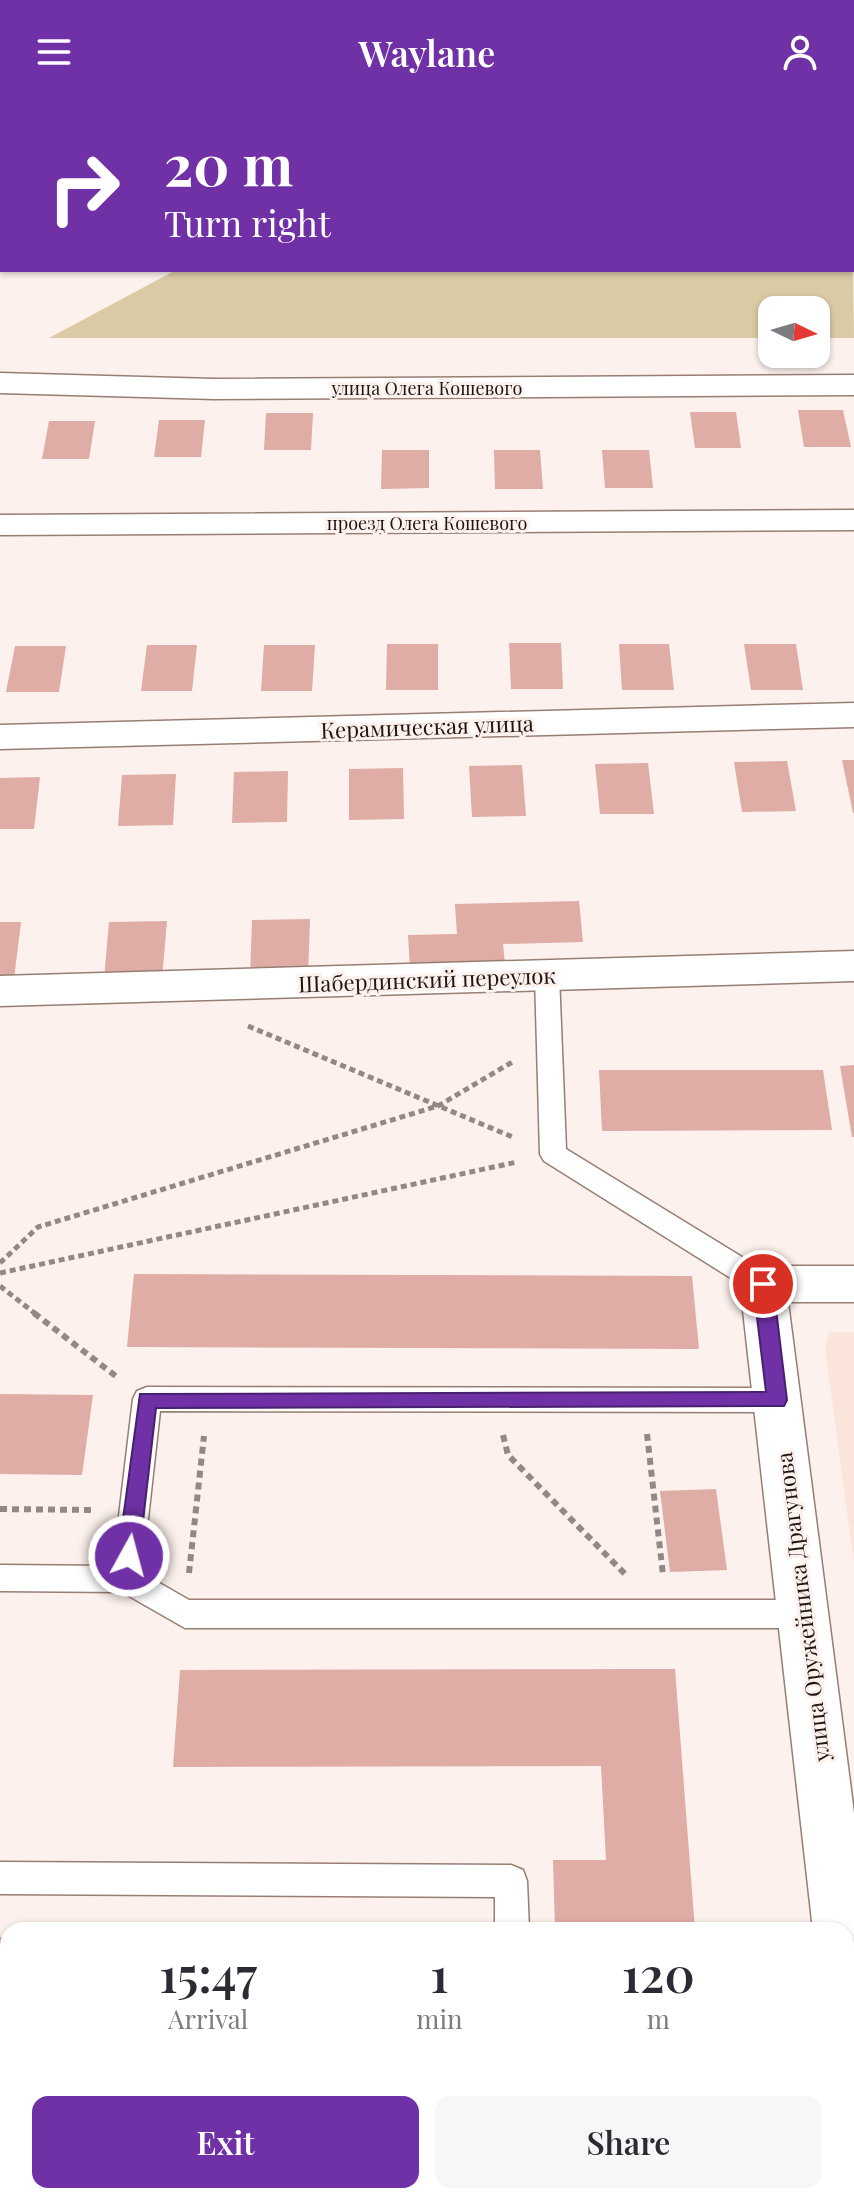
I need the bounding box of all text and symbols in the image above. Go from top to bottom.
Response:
text: Waylane [359,28,495,76]
icon: menu [32,30,76,74]
icon: person [778,30,822,74]
text: 20 m [164,126,293,201]
icon: right [32,136,136,240]
text: Turn right [164,198,331,246]
north arrow [758,296,830,368]
map controls [758,296,830,368]
street label: улица Олега Кошевого [331,376,523,400]
street label: проезд Олега Кошевого [327,511,527,535]
street label: Керамическая улица [320,707,534,745]
street label: Шабердинский переулок [298,959,557,998]
pin [729,1250,797,1318]
icon: arrive [741,1262,785,1306]
street label: улица Оружейника Драгунова [768,1451,836,1764]
position arrow [87,1514,171,1598]
text: 15:47 [159,1941,257,2005]
text: 1 [430,1941,449,2005]
text: 120 [622,1941,695,2005]
text: Arrival [168,2001,248,2036]
text: min [416,2001,463,2036]
text: m [647,2001,670,2036]
button: Exit [32,2096,419,2188]
button: Share [435,2096,822,2188]

